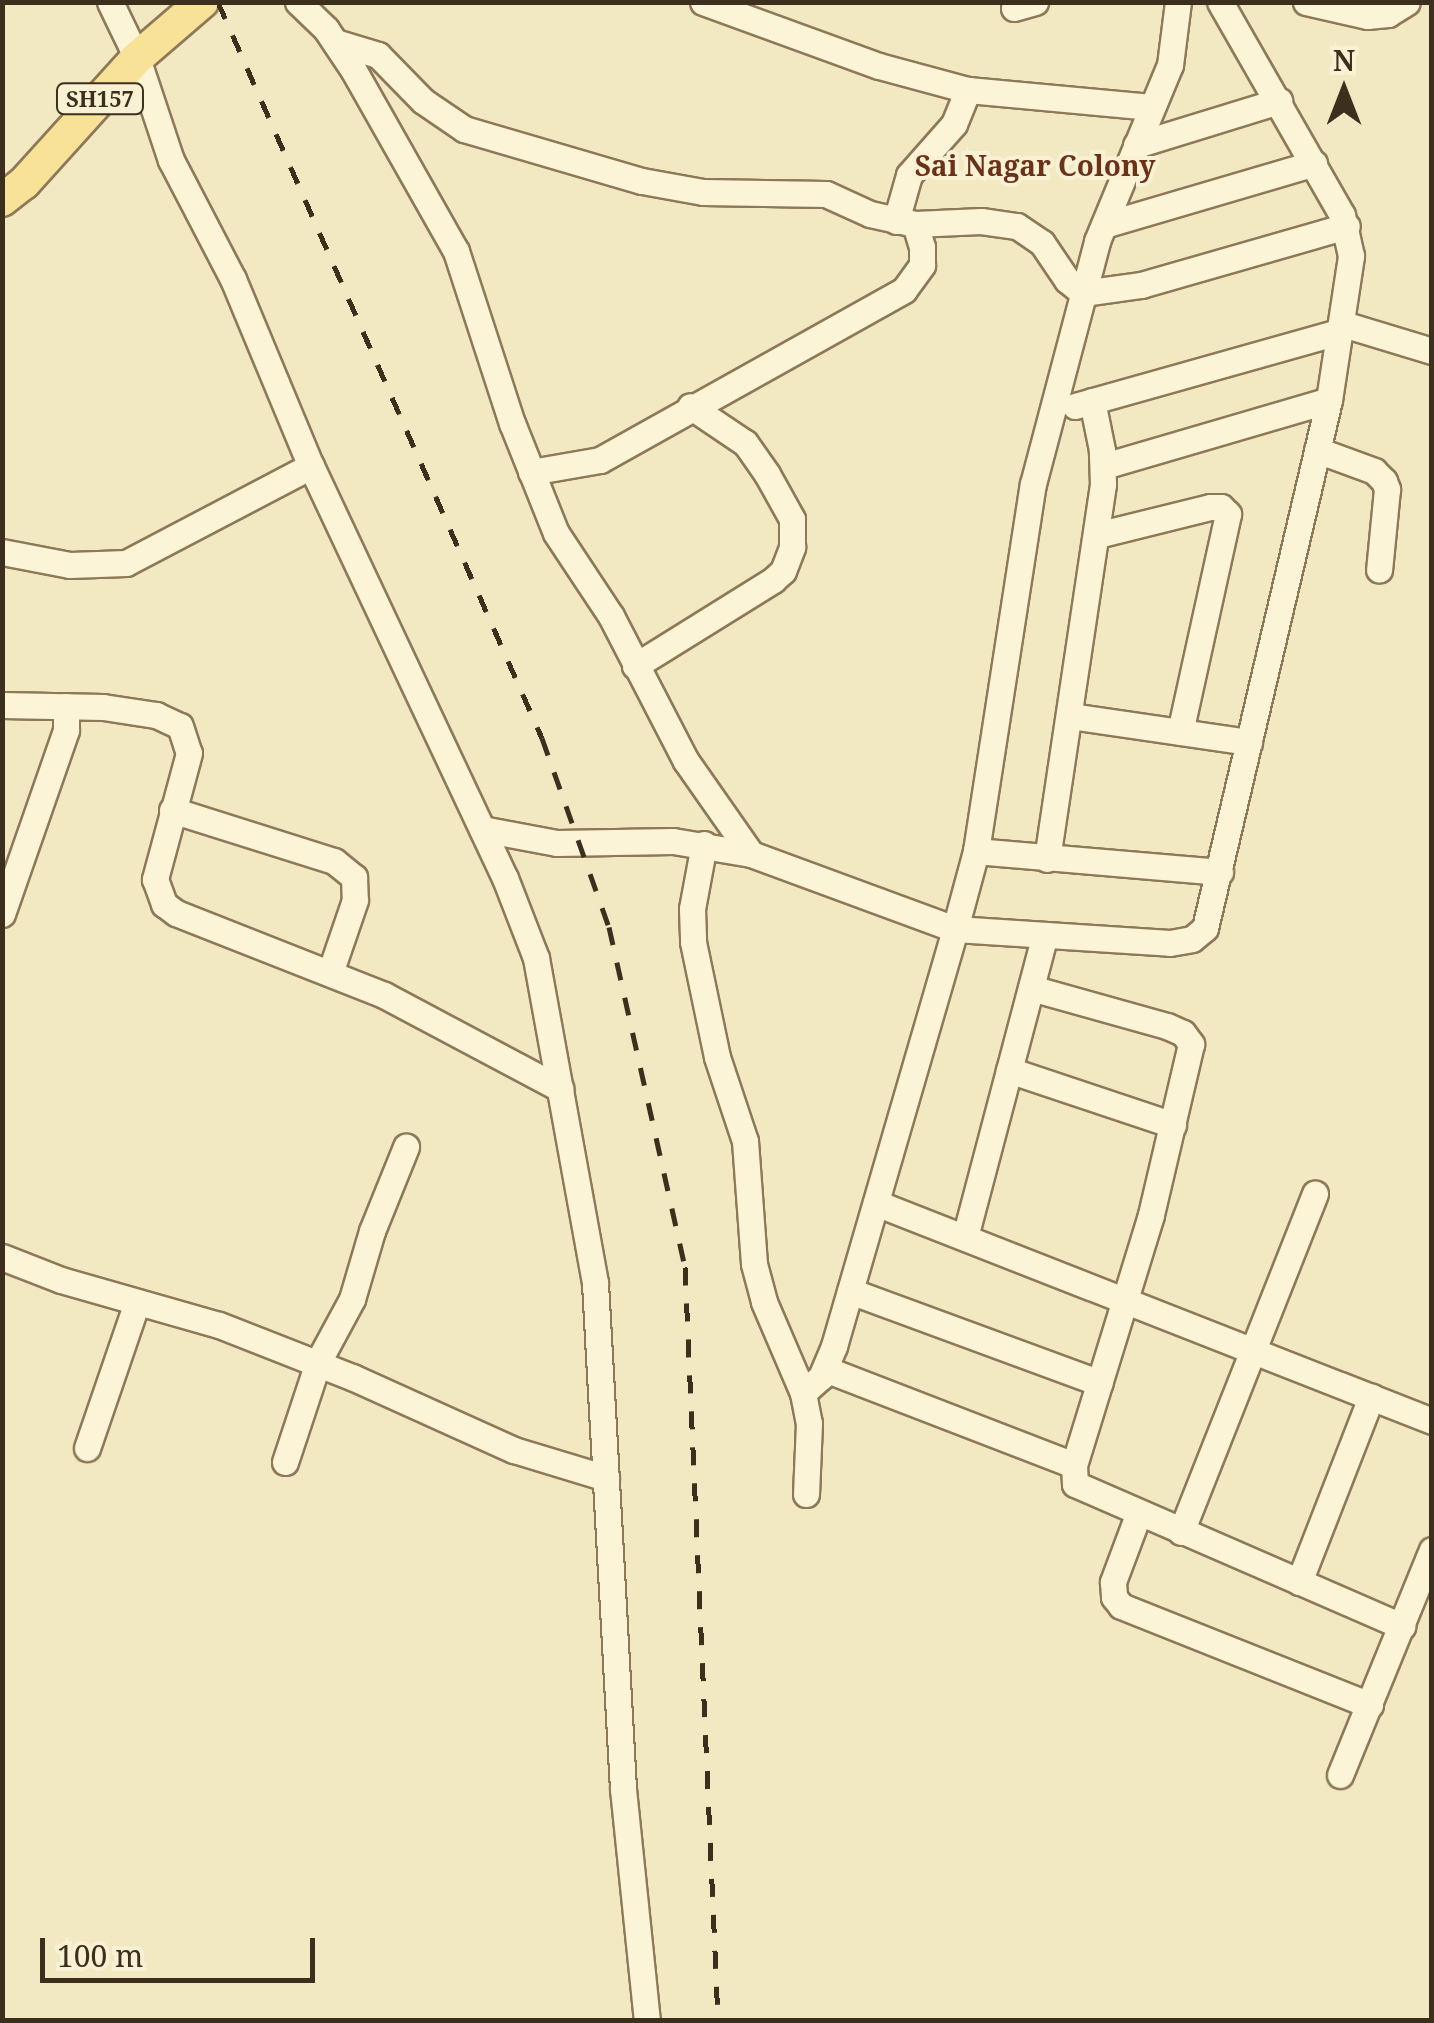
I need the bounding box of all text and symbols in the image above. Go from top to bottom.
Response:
north arrow [1294,40,1394,140]
text: N [1333,41,1355,79]
road number: SH157 [55,82,145,116]
district label: Sai Nagar Colony [915,148,1155,182]
scale bar [45,1918,320,1980]
text: 100 m [57,1935,143,1976]

